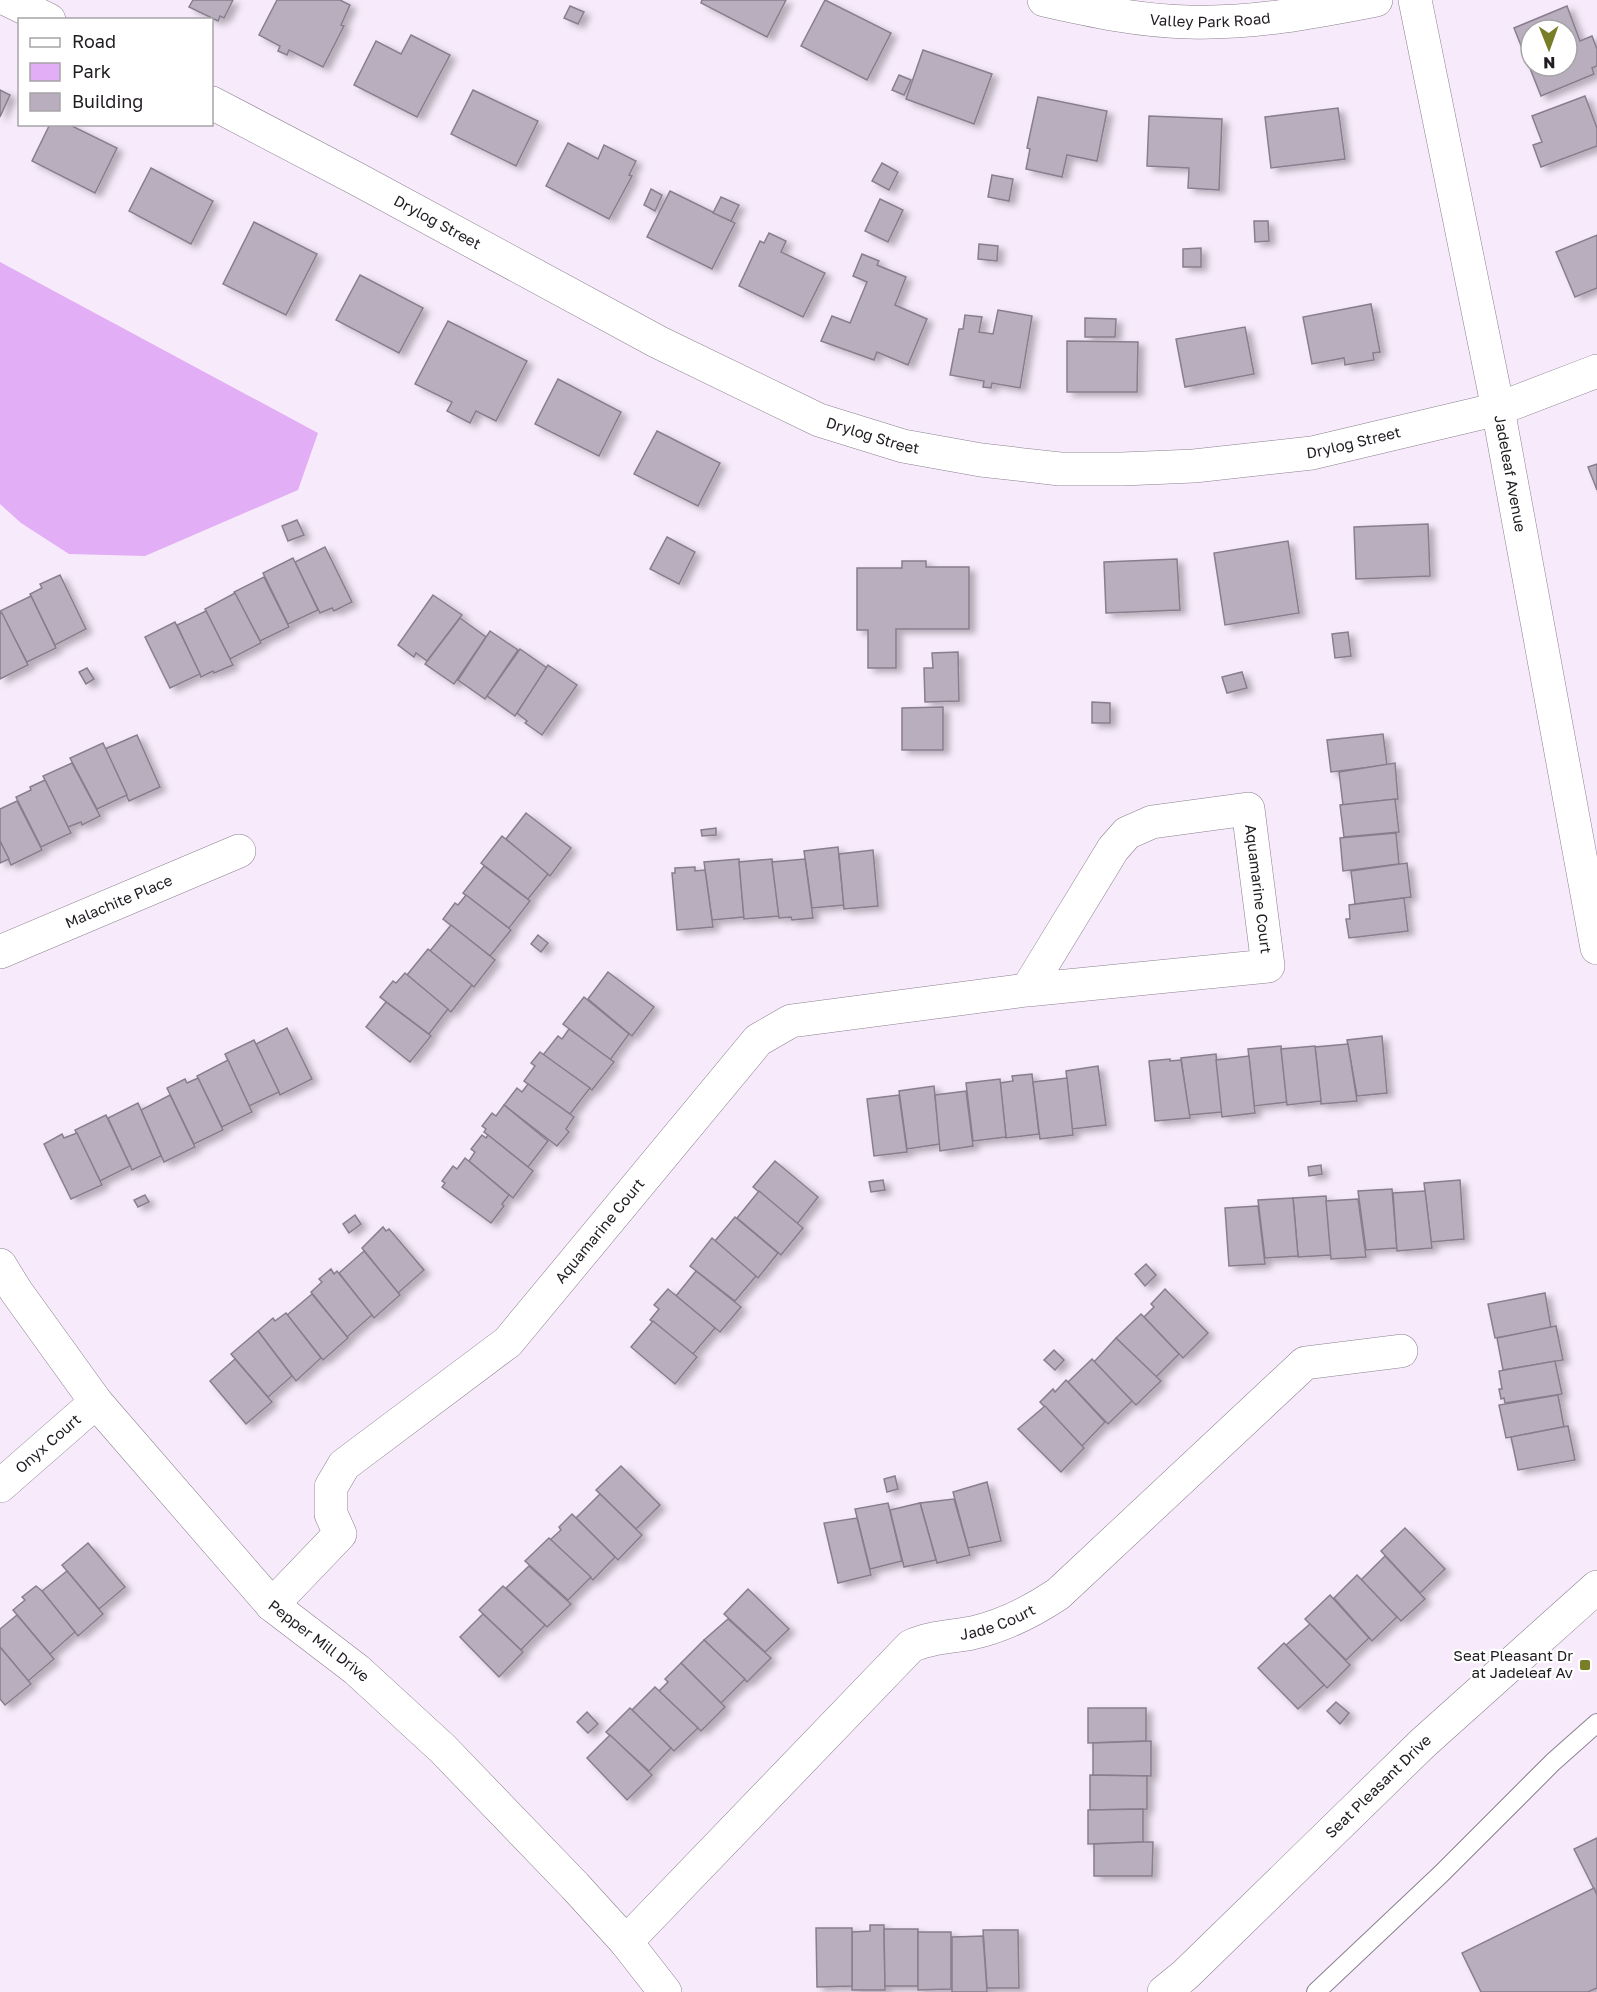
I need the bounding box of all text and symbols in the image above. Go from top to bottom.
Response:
street label: Valley Park Road [1149,8,1271,30]
legend [18,18,213,126]
north arrow [1519,18,1579,78]
text: Road [72,30,116,52]
text: N [1543,53,1556,73]
text: Park [72,60,111,82]
text: Building [72,90,143,112]
street label: Drylog Street [391,191,484,252]
street label: Drylog Street [824,413,921,457]
street label: Jadeleaf Avenue [1491,413,1530,534]
street label: Drylog Street [1305,422,1402,462]
street label: Aquamarine Court [1242,823,1276,955]
street label: Malachite Place [62,870,175,931]
street label: Aquamarine Court [551,1174,648,1286]
street label: Onyx Court [11,1410,84,1477]
street label: Pepper Mill Drive [265,1596,374,1685]
street label: Jade Court [959,1600,1038,1643]
place label: Seat Pleasant Dr at Jadeleaf Av [1453,1646,1574,1681]
marker: Seat Pleasant Dr at Jadeleaf Av [1578,1658,1592,1672]
street label: Seat Pleasant Drive [1321,1730,1434,1841]

